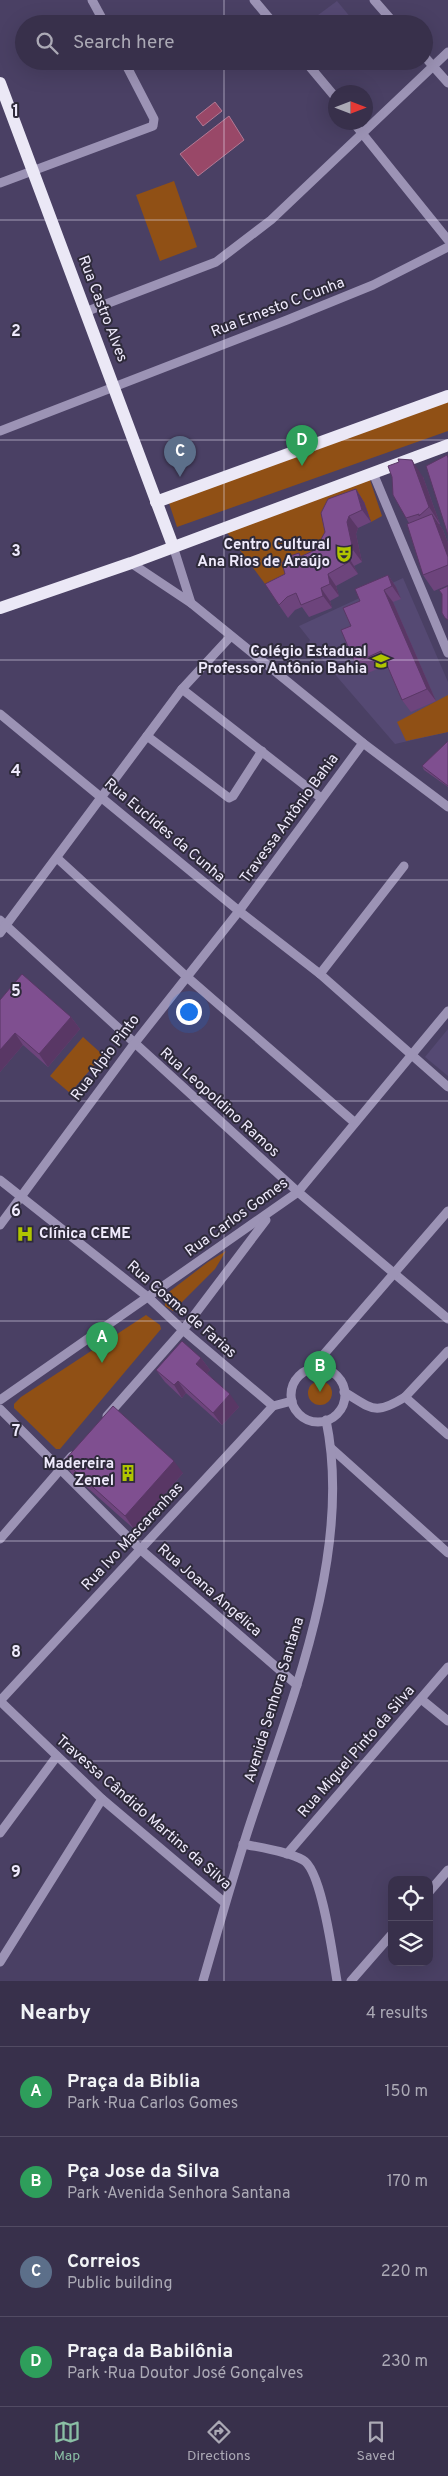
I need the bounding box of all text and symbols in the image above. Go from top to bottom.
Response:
search box [15,15,433,70]
icon: search [33,29,61,57]
text: Search here [73,31,175,55]
north arrow [328,85,373,130]
text: 1 [13,102,19,122]
street label: Rua Castro Alves [73,253,131,365]
street label: Rua Ernesto C Cunha [208,274,348,342]
text: 2 [11,322,21,342]
pin: D [286,425,318,466]
pin: C [164,436,196,477]
place label: Centro Cultural Ana Rios de Araújo [197,536,330,572]
text: 3 [11,542,21,562]
theatre icon: Centro Cultural Ana Rios de Araújo [334,544,354,564]
place label: Colégio Estadual Professor Antônio Bahia [198,643,367,679]
school or university icon: Colégio Estadual Professor Antônio Bahia [371,651,391,671]
street label: Travessa Antônio Bahia [237,750,343,888]
text: 4 [11,762,21,782]
street label: Rua Euclides da Cunha [100,775,228,887]
text: 5 [11,982,21,1002]
your location [176,999,202,1025]
street label: Rua Alpio Pinto [67,1011,145,1105]
street label: Rua Leopoldino Ramos [155,1044,283,1162]
street label: Rua Carlos Gomes [182,1174,292,1262]
text: 6 [11,1202,21,1222]
hospital icon: Clínica CEME [15,1224,35,1244]
place label: Clínica CEME [39,1225,131,1244]
street label: Rua Cosme de Farias [122,1257,240,1363]
pin: A [86,1322,118,1363]
pin: B [304,1351,336,1392]
text: 7 [12,1422,20,1442]
place label: Madereira Zenel [43,1455,114,1491]
building icon: Madereira Zenel [118,1463,138,1483]
street label: Rua Ivo Mascarenhas [78,1479,188,1595]
street label: Rua Joana Angélica [153,1540,265,1642]
street label: Avenida Senhora Santana [241,1615,309,1785]
text: 8 [11,1643,21,1663]
street label: Rua Miguel Pinto da Silva [295,1682,419,1822]
street label: Travessa Cândido Martins da Silva [51,1732,235,1894]
text: 9 [11,1863,21,1883]
map controls [388,1876,433,1966]
button: locate [388,1876,433,1921]
button: layers [388,1921,433,1966]
text: Nearby [20,2000,91,2027]
text: 4 results [366,2004,428,2024]
text: Praça da Biblia [67,2070,200,2094]
text: A [30,2082,42,2102]
text: 150 m [385,2082,428,2102]
text: Park · Rua Carlos Gomes [67,2094,238,2114]
text: Pça Jose da Silva [67,2160,220,2184]
text: B [30,2172,42,2192]
text: 170 m [387,2172,428,2192]
text: Park · Avenida Senhora Santana [67,2184,290,2204]
text: Correios [67,2250,141,2274]
text: C [31,2262,41,2282]
text: 220 m [381,2262,428,2282]
text: Public building [67,2274,172,2294]
text: Praça da Babilônia [67,2340,233,2364]
text: D [30,2352,42,2372]
text: 230 m [381,2352,428,2372]
text: Park · Rua Doutor José Gonçalves [67,2364,303,2384]
tab: Map [53,2418,81,2465]
tab: Directions [187,2418,251,2465]
tab: Saved [357,2418,395,2465]

